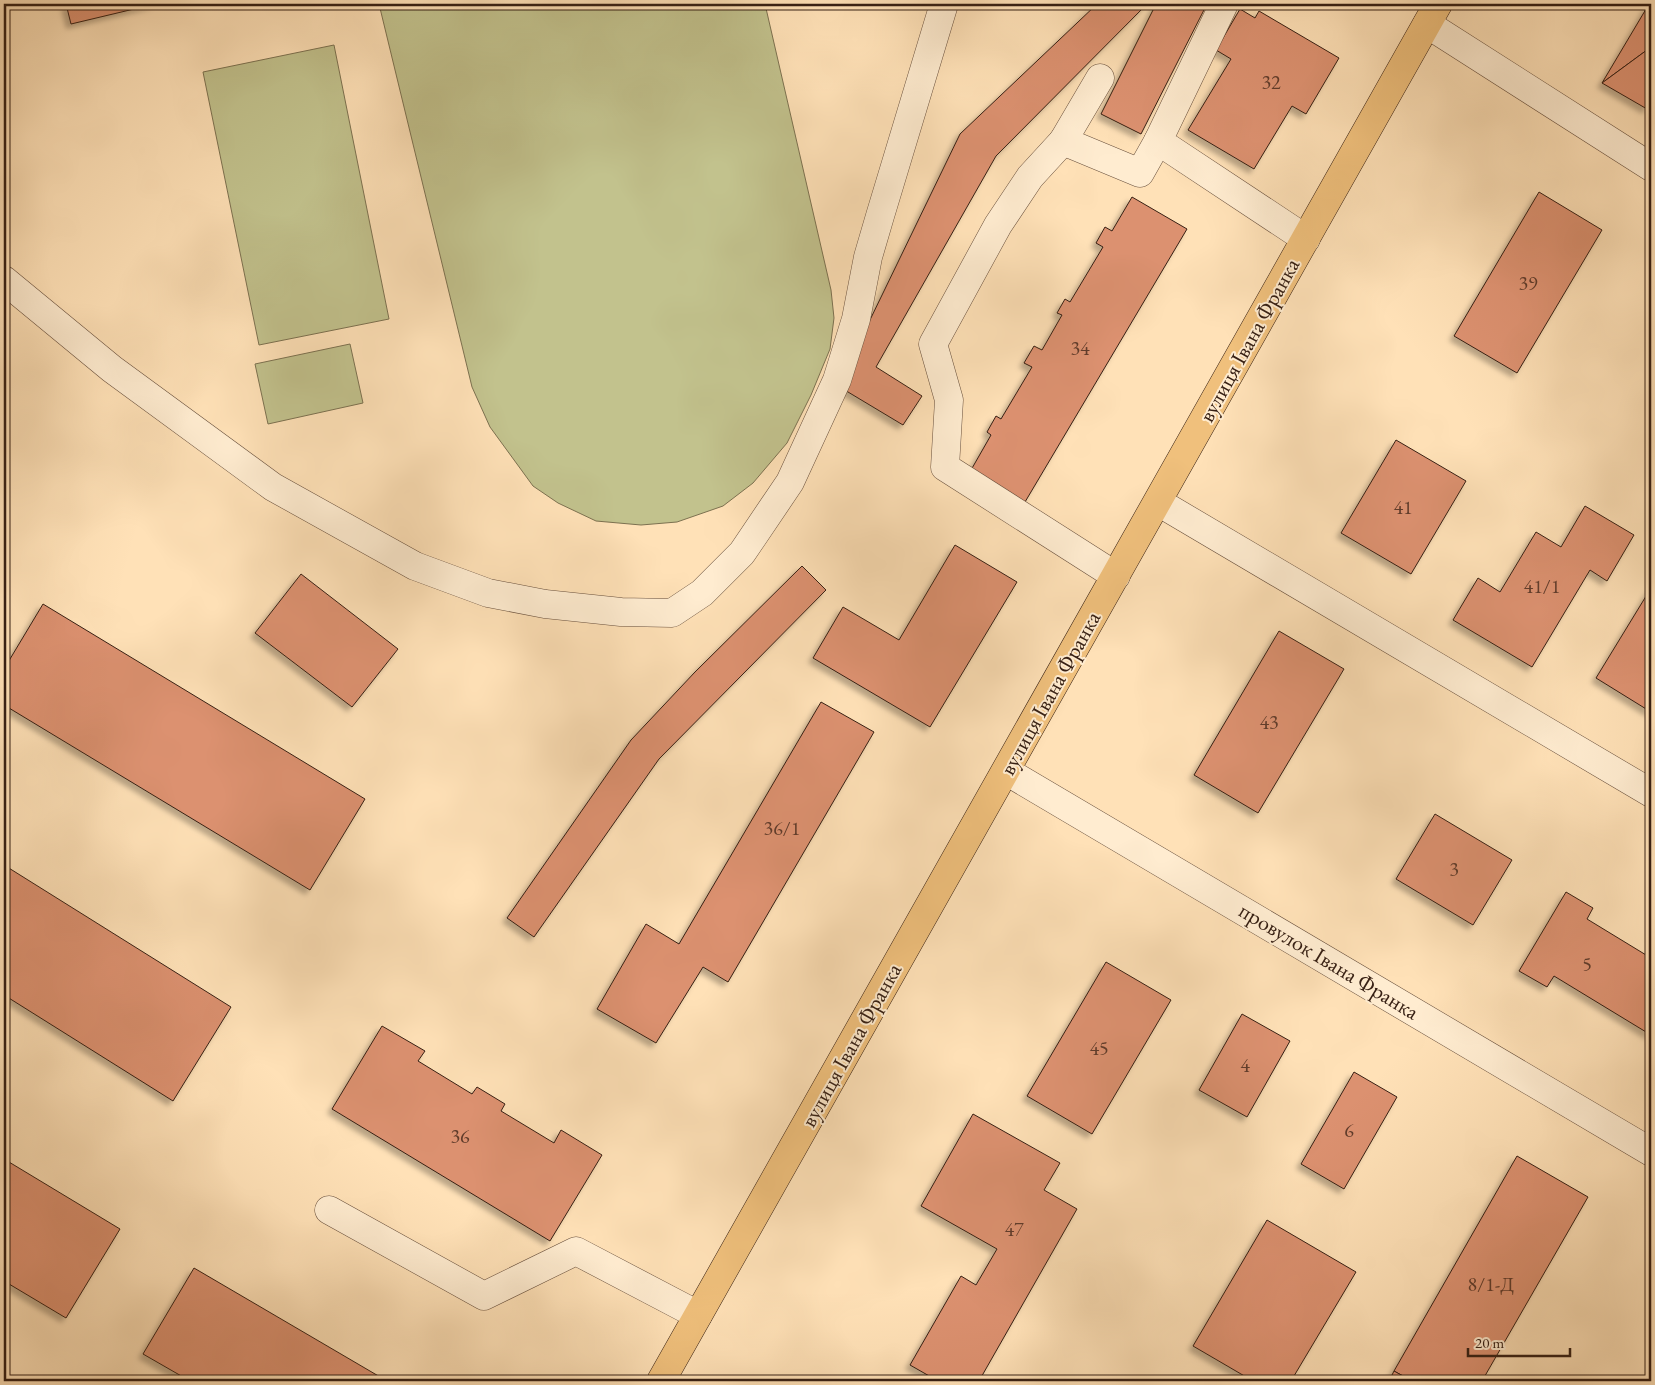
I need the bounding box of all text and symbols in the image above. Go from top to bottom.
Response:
house number: 32 [1261,69,1281,95]
street label: вулиця Івана Франка [1192,253,1306,427]
house number: 39 [1518,270,1538,296]
house number: 34 [1070,335,1090,361]
house number: 41 [1393,494,1413,520]
house number: 41/1 [1524,573,1560,599]
street label: вулиця Івана Франка [993,606,1107,780]
house number: 43 [1259,709,1279,735]
house number: 36/1 [764,815,800,841]
house number: 3 [1449,856,1459,882]
street label: провулок Івана Франка [1234,896,1425,1026]
house number: 5 [1582,951,1592,977]
street label: вулиця Івана Франка [794,958,908,1132]
house number: 45 [1089,1035,1109,1061]
house number: 4 [1240,1052,1250,1078]
house number: 6 [1344,1117,1354,1143]
house number: 36 [450,1123,470,1149]
house number: 47 [1004,1216,1024,1242]
house number: 8/1-Д [1468,1271,1514,1297]
scale bar [1468,1325,1570,1357]
text: 20 m [1475,1333,1504,1352]

